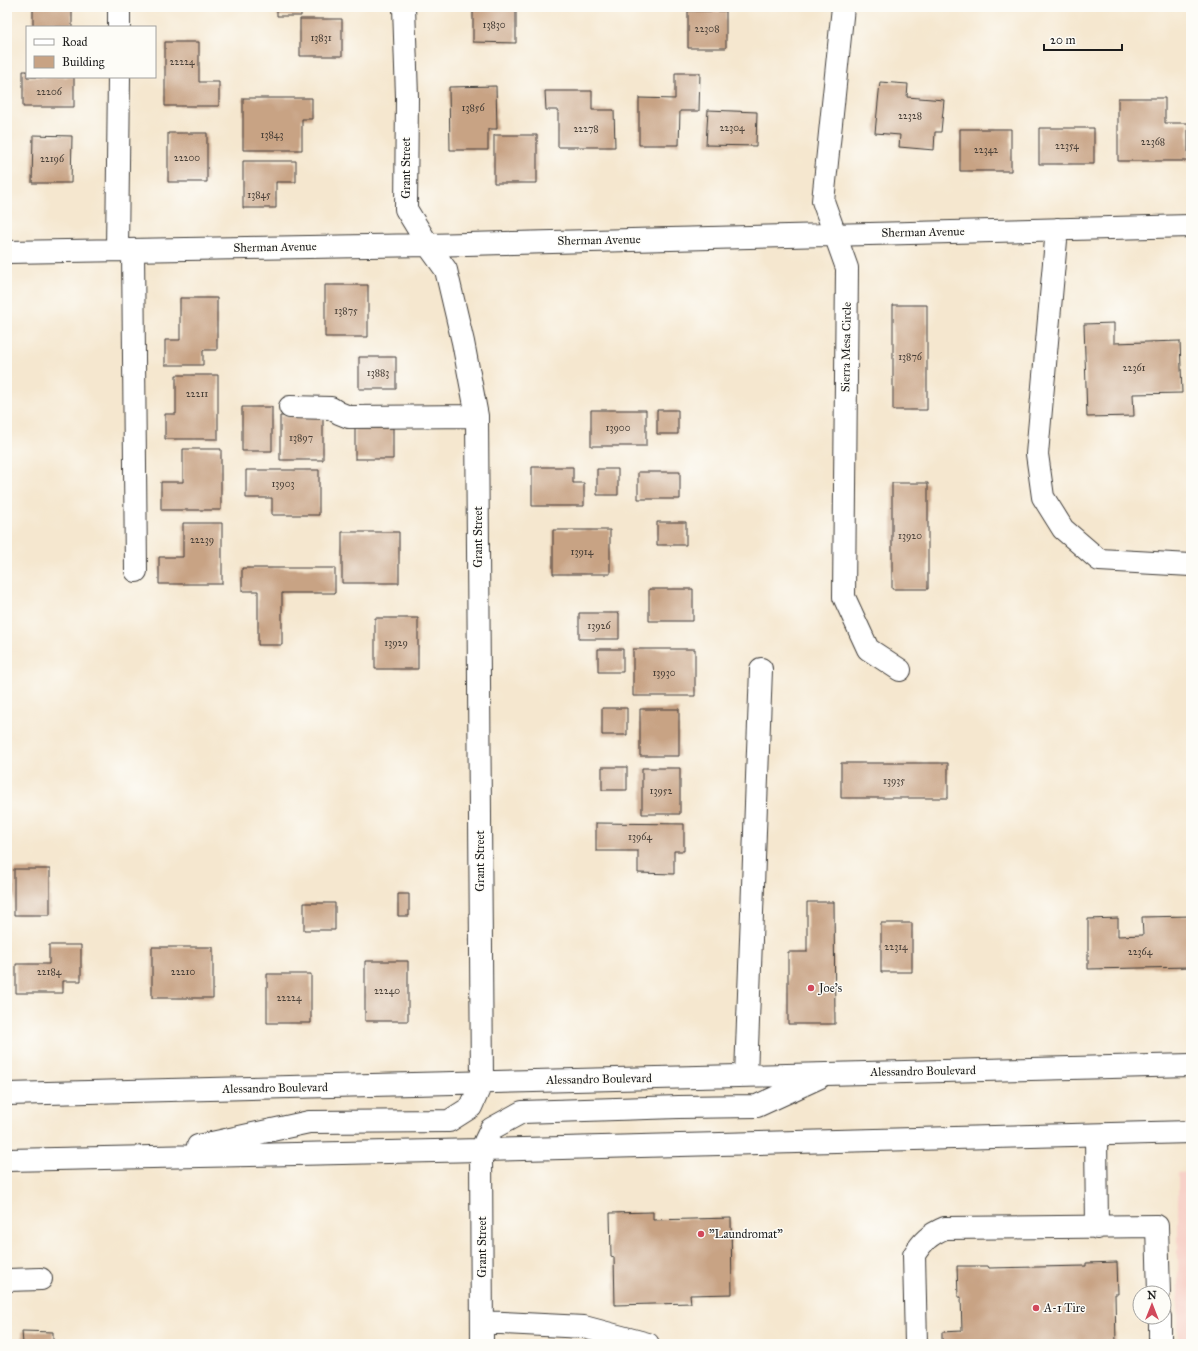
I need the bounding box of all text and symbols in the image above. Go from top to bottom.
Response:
house number: 13830 [482,19,506,31]
house number: 22308 [695,23,719,35]
legend [26,26,156,78]
scale bar [1044,26,1122,52]
house number: 13831 [310,32,332,44]
text: 20 m [1050,33,1076,47]
text: Road [62,35,88,49]
text: Building [62,55,105,70]
house number: 22224 [169,56,195,68]
house number: 22206 [36,86,63,98]
house number: 13856 [461,102,485,114]
house number: 22328 [898,110,922,122]
house number: 22304 [719,122,745,134]
house number: 22278 [573,123,599,135]
house number: 13843 [261,129,283,141]
house number: 22368 [1141,136,1165,148]
street label: Grant Street [399,137,413,199]
house number: 22354 [1055,140,1079,152]
house number: 22342 [974,144,998,156]
house number: 22200 [174,152,200,164]
house number: 22196 [40,153,65,165]
house number: 13845 [247,189,271,201]
street label: Sherman Avenue [881,224,965,240]
street label: Sherman Avenue [557,232,641,248]
street label: Sherman Avenue [233,239,317,255]
street label: Sierra Mesa Circle [838,302,854,392]
house number: 13875 [334,305,358,317]
house number: 13876 [898,351,923,363]
house number: 22361 [1123,362,1145,374]
house number: 13883 [367,367,389,379]
house number: 22211 [186,388,208,400]
house number: 13900 [606,422,631,434]
house number: 13897 [289,432,313,444]
house number: 13903 [271,478,295,490]
street label: Grant Street [471,506,485,568]
house number: 13920 [898,530,922,542]
house number: 22239 [190,534,214,546]
house number: 13914 [571,546,594,558]
house number: 13926 [587,620,612,632]
house number: 13929 [384,637,408,649]
house number: 13930 [652,667,676,679]
house number: 13935 [883,775,905,787]
house number: 13952 [650,785,673,797]
street label: Grant Street [473,830,487,892]
house number: 13964 [628,831,652,843]
house number: 22314 [884,941,908,953]
house number: 22364 [1128,946,1153,958]
house number: 22184 [37,966,62,978]
house number: 22210 [171,966,195,978]
place label: Joe's [817,981,842,996]
marker: Joe's [806,983,816,993]
house number: 22240 [374,985,400,997]
house number: 22224 [276,992,302,1004]
street label: Alessandro Boulevard [869,1063,976,1079]
street label: Alessandro Boulevard [545,1071,652,1087]
street label: Alessandro Boulevard [221,1080,328,1096]
street label: Grant Street [475,1216,489,1278]
place label: "Laundromat" [709,1227,783,1241]
marker: "Laundromat" [696,1229,706,1239]
north arrow [1132,1285,1172,1325]
text: N [1147,1289,1157,1302]
place label: A-1 Tire [1043,1301,1085,1315]
marker: A-1 Tire [1031,1303,1041,1313]

